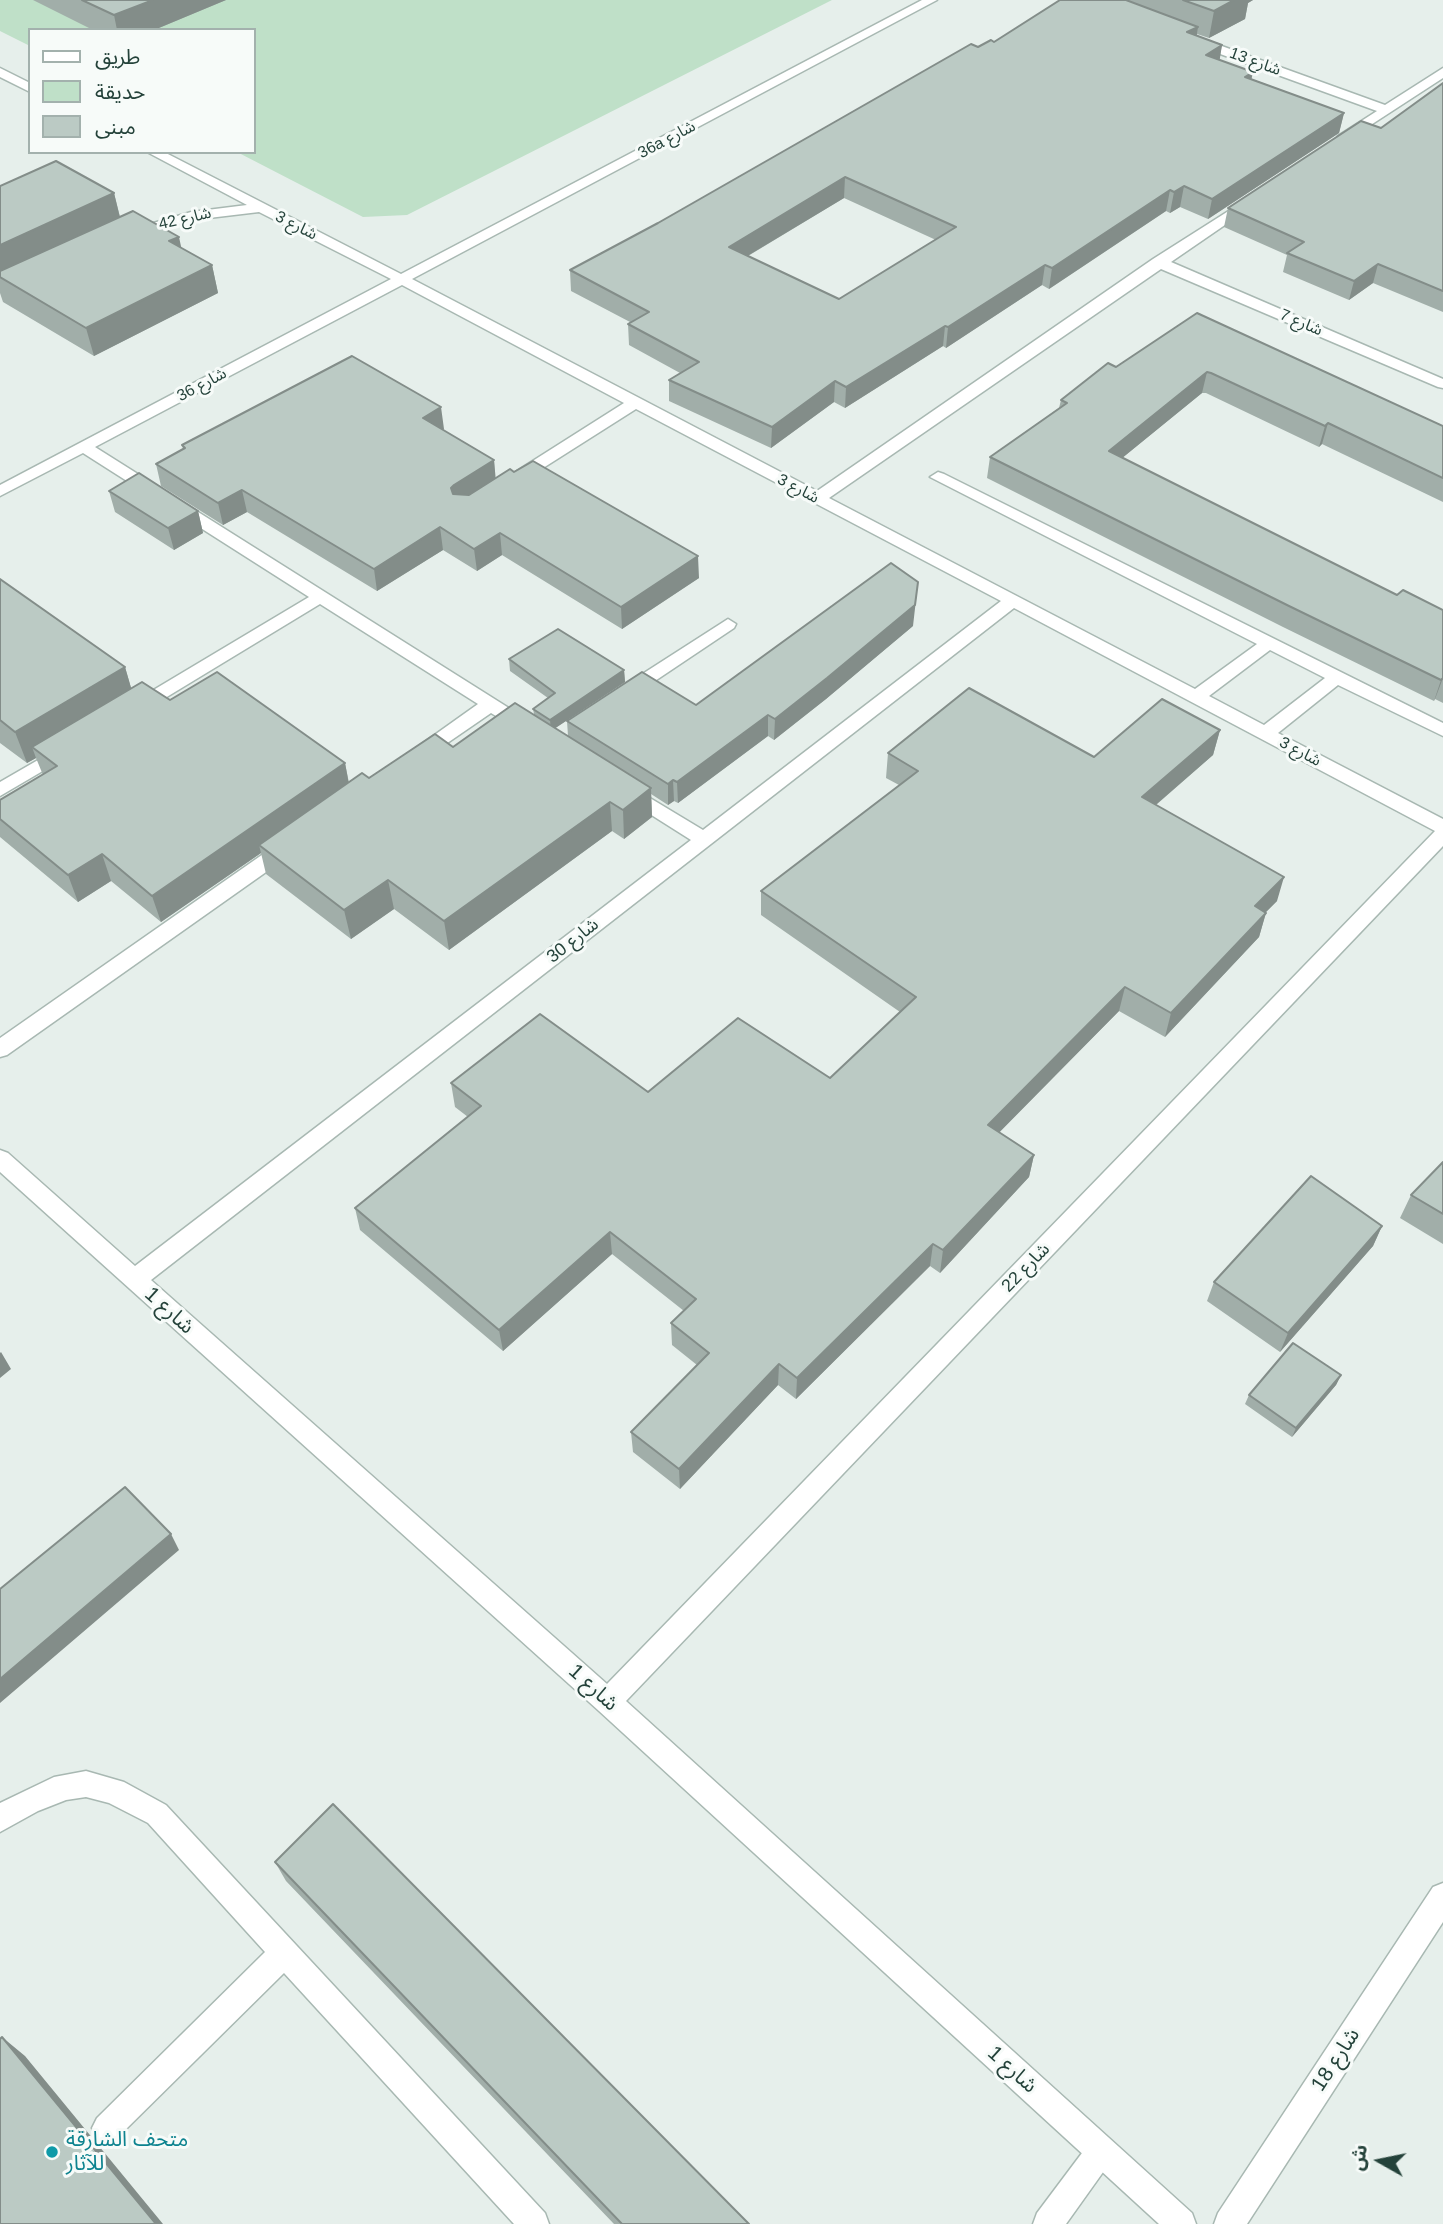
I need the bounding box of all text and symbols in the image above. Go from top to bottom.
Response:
legend [28,28,256,154]
street label: شارع 13 [1227,44,1283,80]
text: طريق [95,45,140,68]
text: حديقة [95,80,145,103]
text: مبنى [95,115,136,138]
street label: 36a شارع [635,117,699,163]
street label: شارع 42 [157,204,213,234]
street label: شارع 3 [272,207,320,245]
street label: شارع 7 [1277,305,1325,341]
street label: شارع 36 [174,364,230,406]
street label: شارع 3 [774,470,822,508]
street label: شارع 3 [1276,733,1324,771]
street label: شارع 30 [543,914,603,968]
street label: شارع 22 [997,1239,1055,1297]
street label: شارع 1 [139,1282,199,1340]
street label: شارع 1 [563,1659,623,1717]
street label: شارع 18 [1306,2024,1366,2096]
street label: شارع 1 [982,2041,1042,2099]
north arrow [1345,2126,1415,2196]
place label: متحف الشارقة للآثار [66,2127,188,2177]
text: ش [1346,2143,1371,2172]
marker: متحف الشارقة للآثار [44,2144,60,2160]

